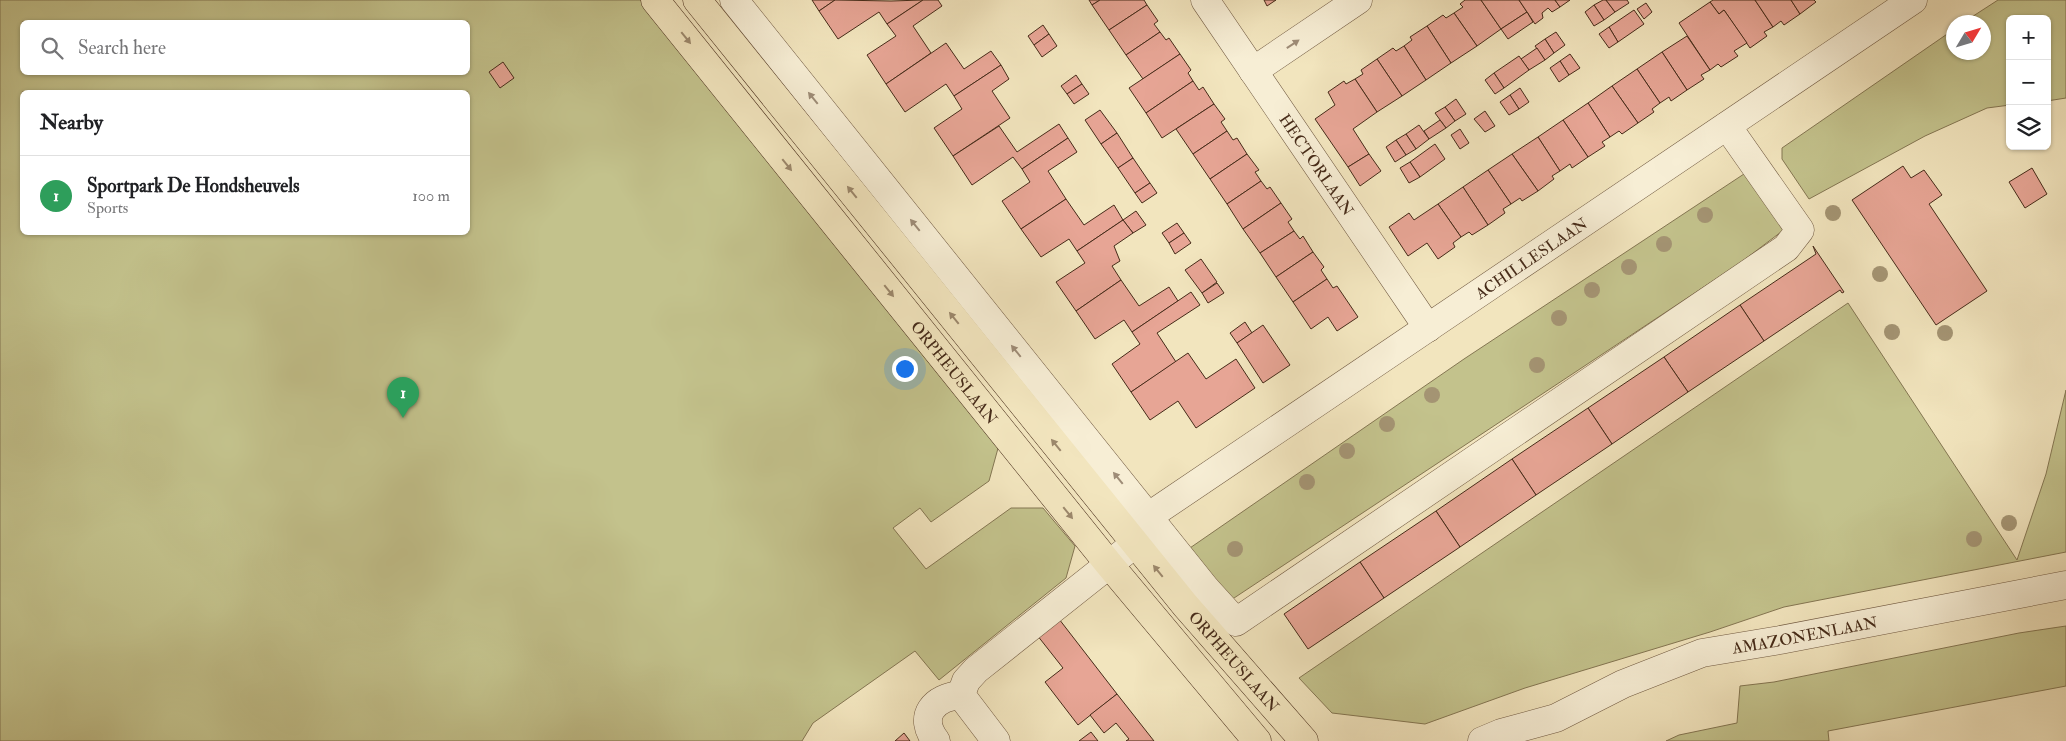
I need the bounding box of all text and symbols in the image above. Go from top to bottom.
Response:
north arrow [1946,15,1991,60]
map controls [2006,15,2051,150]
button: + [2006,15,2051,60]
search box [20,20,470,75]
one-way arrow [680,31,691,44]
icon: search [38,34,66,62]
text: Search here [78,36,166,60]
one-way arrow [1287,39,1300,49]
button: − [2006,60,2051,105]
one-way arrow [807,92,818,105]
button: layers [2006,105,2051,150]
text: Nearby [40,109,103,136]
street label: HECTORLAAN [1274,110,1358,221]
one-way arrow [782,158,793,171]
text: Sportpark De Hondsheuvels [87,174,300,198]
one-way arrow [846,185,857,198]
text: 1 [53,186,59,206]
text: 100 m [412,186,450,206]
text: Sports [87,198,128,218]
street label: ACHILLESLAAN [1471,213,1592,304]
one-way arrow [909,219,920,232]
one-way arrow [884,284,895,297]
one-way arrow [949,312,960,325]
street label: ORPHEUSLAAN [906,317,1002,429]
one-way arrow [1011,345,1022,358]
your location [892,356,918,382]
pin: 1 [387,377,419,418]
one-way arrow [1051,438,1062,451]
one-way arrow [1113,472,1124,485]
one-way arrow [1062,506,1073,519]
one-way arrow [1153,565,1164,578]
street label: ORPHEUSLAAN [1184,607,1283,717]
street label: AMAZONENLAAN [1730,612,1880,659]

